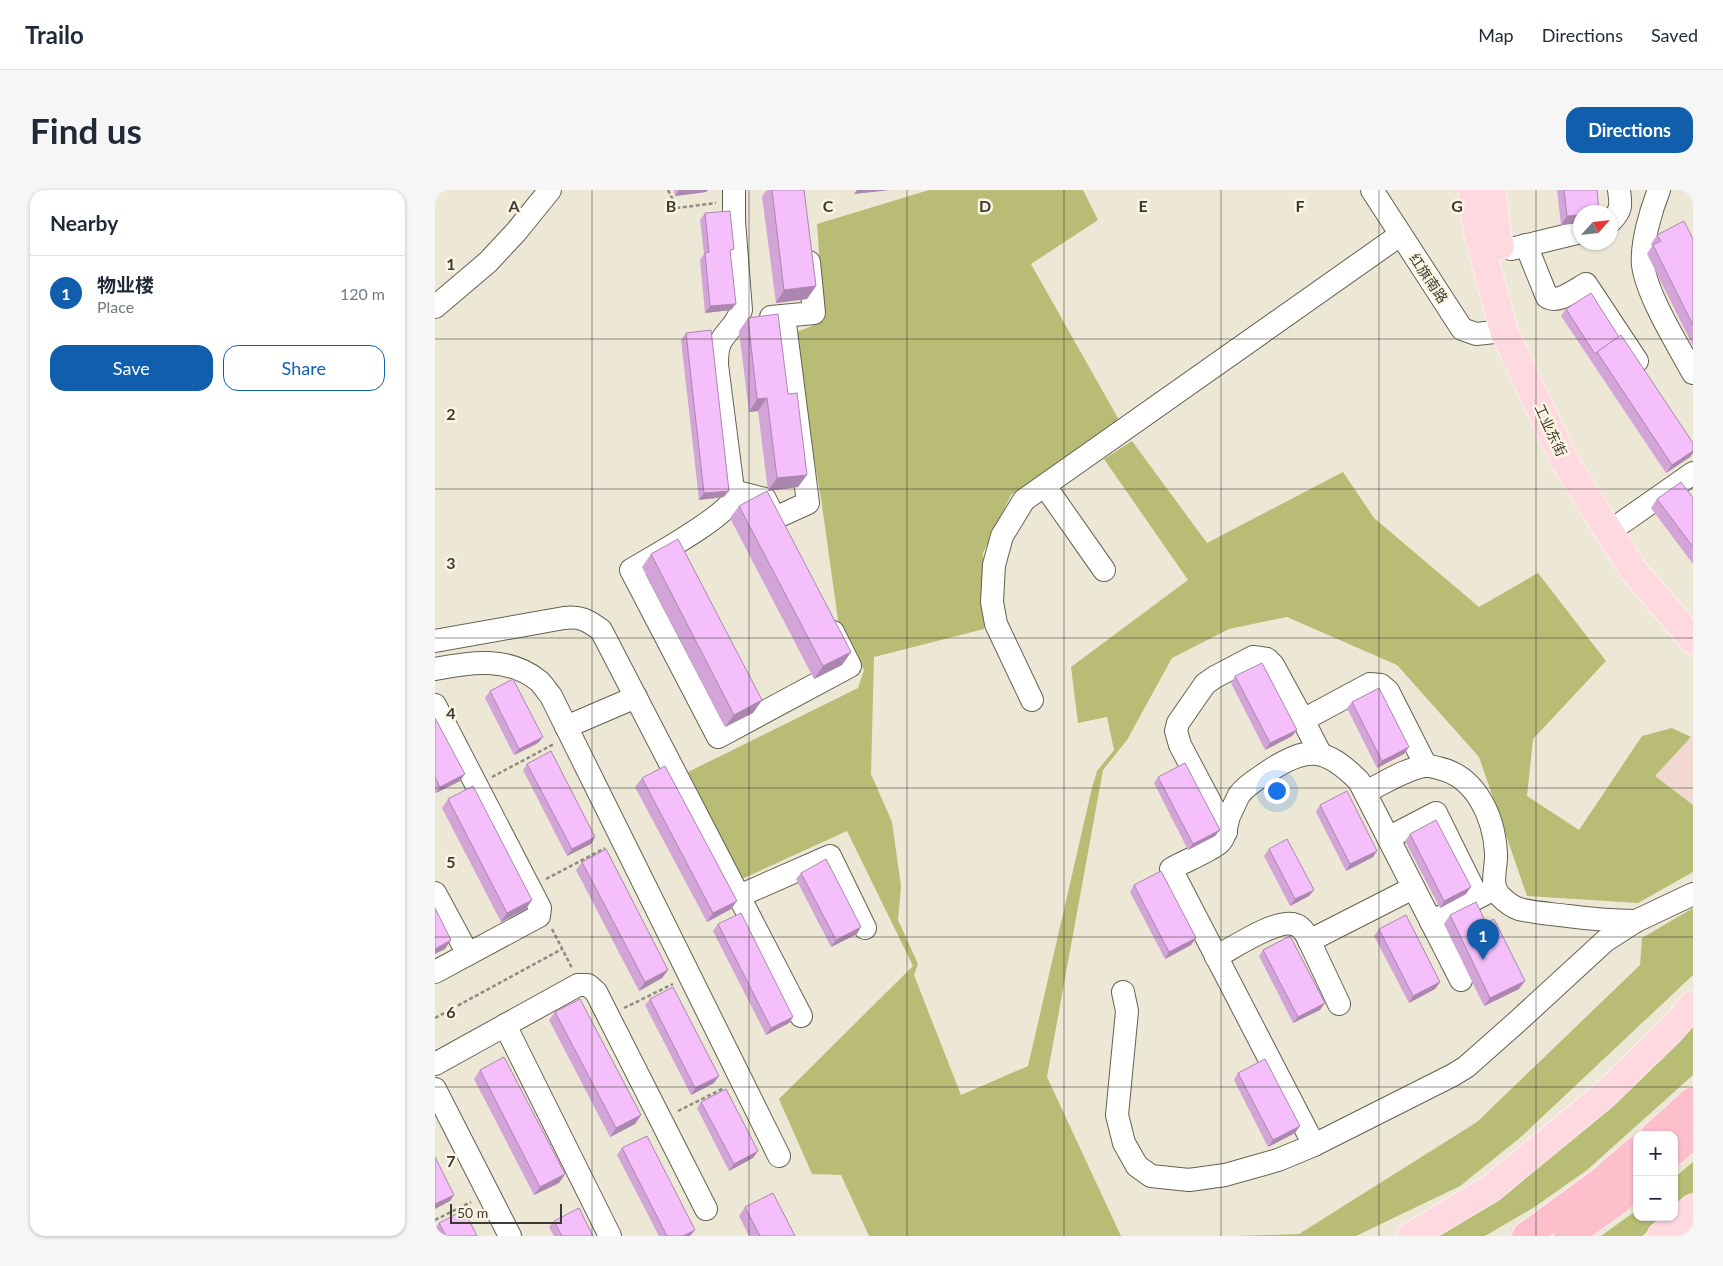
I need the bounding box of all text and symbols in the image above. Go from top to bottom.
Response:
text: Trailo [25,20,84,49]
text: Map [1478,24,1514,46]
text: Directions [1542,24,1623,46]
text: Saved [1651,24,1698,46]
button: Directions [1566,107,1693,153]
text: Find us [30,109,142,151]
text: A [507,196,520,215]
text: B [666,196,676,215]
text: C [823,196,834,215]
text: D [979,196,991,215]
text: E [1138,196,1148,215]
text: F [1295,196,1305,215]
text: G [1451,196,1463,215]
north arrow [1573,205,1618,250]
text: Nearby [50,210,118,235]
street label: 红旗南路 [1406,250,1452,306]
text: 1 [446,254,456,273]
text: 物业楼 [97,273,154,296]
text: 1 [61,284,71,303]
text: 120 m [340,284,385,303]
text: Place [97,297,134,316]
button: Save [50,345,213,391]
button: Share [223,345,385,391]
street label: 工业东街 [1531,401,1571,459]
text: 2 [446,404,456,423]
text: 3 [446,553,456,572]
text: 4 [446,703,456,722]
your location [1264,778,1290,804]
text: 5 [446,852,456,871]
pin: 1 [1467,919,1499,960]
text: 6 [446,1002,456,1021]
map controls [1633,1131,1678,1221]
button: + [1633,1131,1678,1176]
text: 7 [446,1151,456,1170]
button: − [1633,1176,1678,1221]
scale bar [450,1201,563,1224]
text: 50 m [457,1204,488,1221]

